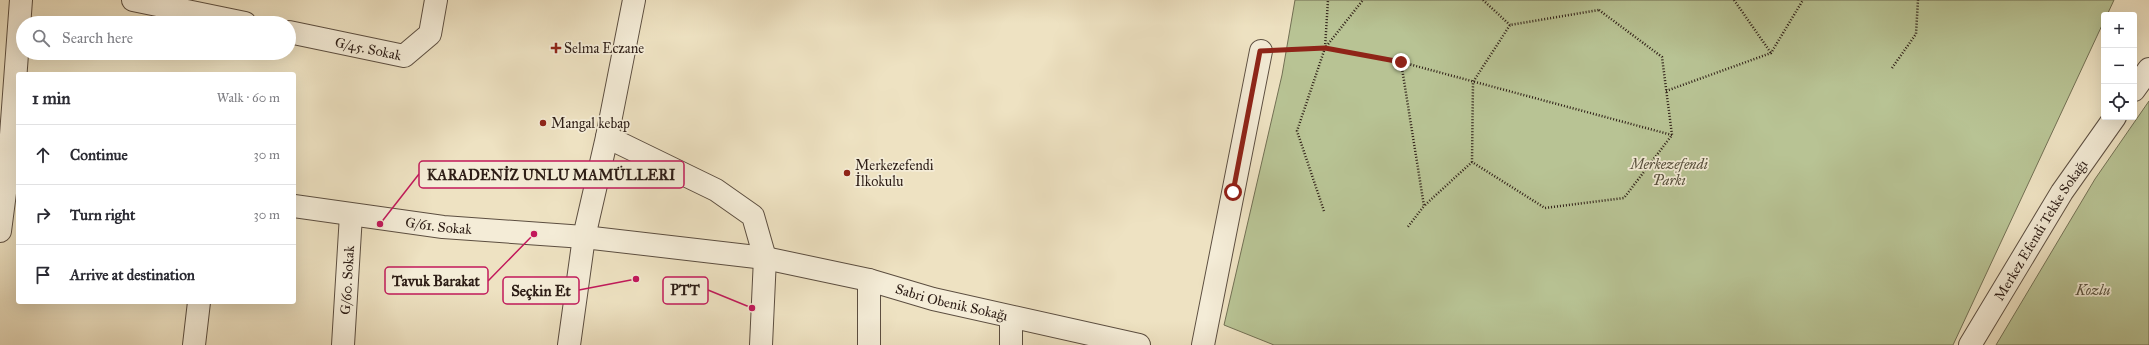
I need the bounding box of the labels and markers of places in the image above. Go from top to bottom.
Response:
place label: Selma Eczane [564,40,644,57]
marker: Selma Eczane [551,43,561,53]
place label: Mangal kebap [551,115,630,132]
marker: Mangal kebap [538,118,548,128]
place label: Merkezefendi İlkokulu [855,157,934,190]
callout: KARADENİZ UNLU MAMÜLLERI [419,161,684,188]
marker: Merkezefendi İlkokulu [842,168,852,178]
callout: Tavuk Barakat [385,267,488,294]
callout: Seçkin Et [503,277,579,304]
callout: PTT [663,277,708,304]

